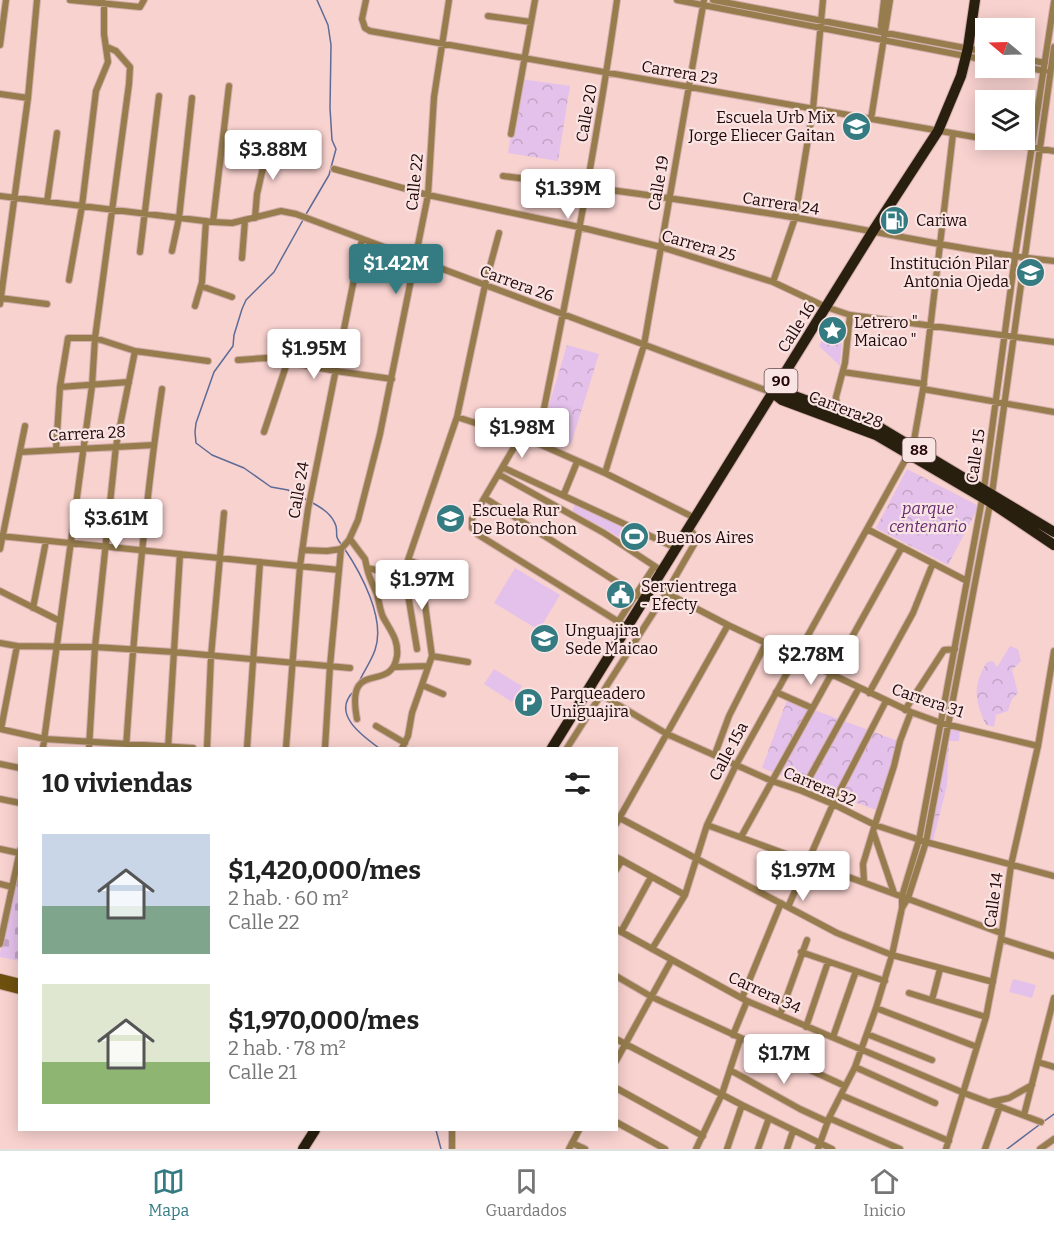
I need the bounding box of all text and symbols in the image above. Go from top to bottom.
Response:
north arrow [975,18,1035,78]
map controls [975,18,1035,150]
street label: Carrera 23 [640,56,720,89]
street label: Calle 20 [572,82,601,144]
button: layers [975,90,1035,150]
place label: Escuela Urb Mix Jorge Eliecer Gaitan [688,108,835,145]
school or university icon: Escuela Urb Mix Jorge Eliecer Gaitan [840,110,872,142]
pin: $3.88M [224,130,322,181]
text: $3.88M [239,137,307,161]
street label: Calle 22 [402,153,427,212]
street label: Calle 19 [644,154,673,212]
pin: $1.39M [519,169,617,220]
text: $1.39M [535,176,601,200]
street label: Carrera 24 [741,188,821,219]
fuel station icon: Cariwa [879,204,911,236]
place label: Cariwa [916,211,968,230]
street label: Carrera 25 [659,226,738,265]
pin: $1.42M [347,244,445,295]
text: $1.42M [363,251,429,275]
place label: Institución Pilar Antonia Ojeda [890,254,1009,291]
school or university icon: Institución Pilar Antonia Ojeda [1014,256,1046,288]
street label: Carrera 26 [477,261,557,306]
street label: Calle 16 [774,299,819,356]
place label: Letrero " Maicao " [854,313,918,350]
place icon: Letrero " Maicao " [817,315,849,347]
pin: $1.95M [265,329,363,380]
text: $1.95M [281,336,347,360]
road number: 90 [764,369,798,393]
street label: Carrera 28 [806,387,886,432]
pin: $1.98M [473,408,571,459]
text: $1.98M [489,415,555,439]
street label: Carrera 28 [48,422,126,445]
street label: Calle 15 [962,428,989,485]
road number: 88 [902,438,936,462]
street label: Calle 24 [284,459,313,520]
pin: $3.61M [67,499,165,550]
park label: parque centenario [889,499,967,536]
place label: Escuela Rur De Botonchon [472,501,577,538]
school or university icon: Escuela Rur De Botonchon [435,503,467,535]
text: $3.61M [84,506,148,530]
sports icon: Buenos Aires [619,521,651,553]
place label: Buenos Aires [656,528,754,547]
pin: $1.97M [373,560,471,611]
text: $1.97M [390,567,454,591]
place label: Servientrega - Efecty [641,577,737,614]
public building icon: Servientrega - Efecty [604,579,636,611]
place label: Unguajira Sede Maicao [565,621,658,658]
school or university icon: Unguajira Sede Maicao [528,623,560,655]
pin: $2.78M [762,635,860,686]
text: $2.78M [778,642,844,666]
street label: Carrera 31 [889,679,967,722]
place label: Parqueadero Uniguajira [550,684,645,721]
parking icon: Parqueadero Uniguajira [513,686,545,718]
street label: Calle 15a [705,718,752,784]
street label: Carrera 32 [780,763,859,810]
icon: filters [561,767,594,800]
text: 10 viviendas [42,768,193,799]
pin: $1.97M [754,851,852,902]
text: $1,420,000/mes [228,855,421,886]
icon: home [90,858,162,930]
text: $1.97M [771,858,835,882]
street label: Calle 14 [980,870,1007,929]
text: 2 hab. · 60 m² [228,886,349,910]
text: Calle 22 [228,910,300,934]
street label: Carrera 34 [725,967,805,1018]
text: $1,970,000/mes [228,1005,419,1036]
icon: home [90,1008,162,1080]
pin: $1.7M [742,1034,826,1085]
text: 2 hab. · 78 m² [228,1036,346,1060]
text: $1.7M [758,1041,810,1065]
text: Calle 21 [228,1060,297,1084]
tab: Mapa [148,1165,189,1220]
tab: Guardados [486,1165,567,1220]
tab: Inicio [863,1165,906,1220]

